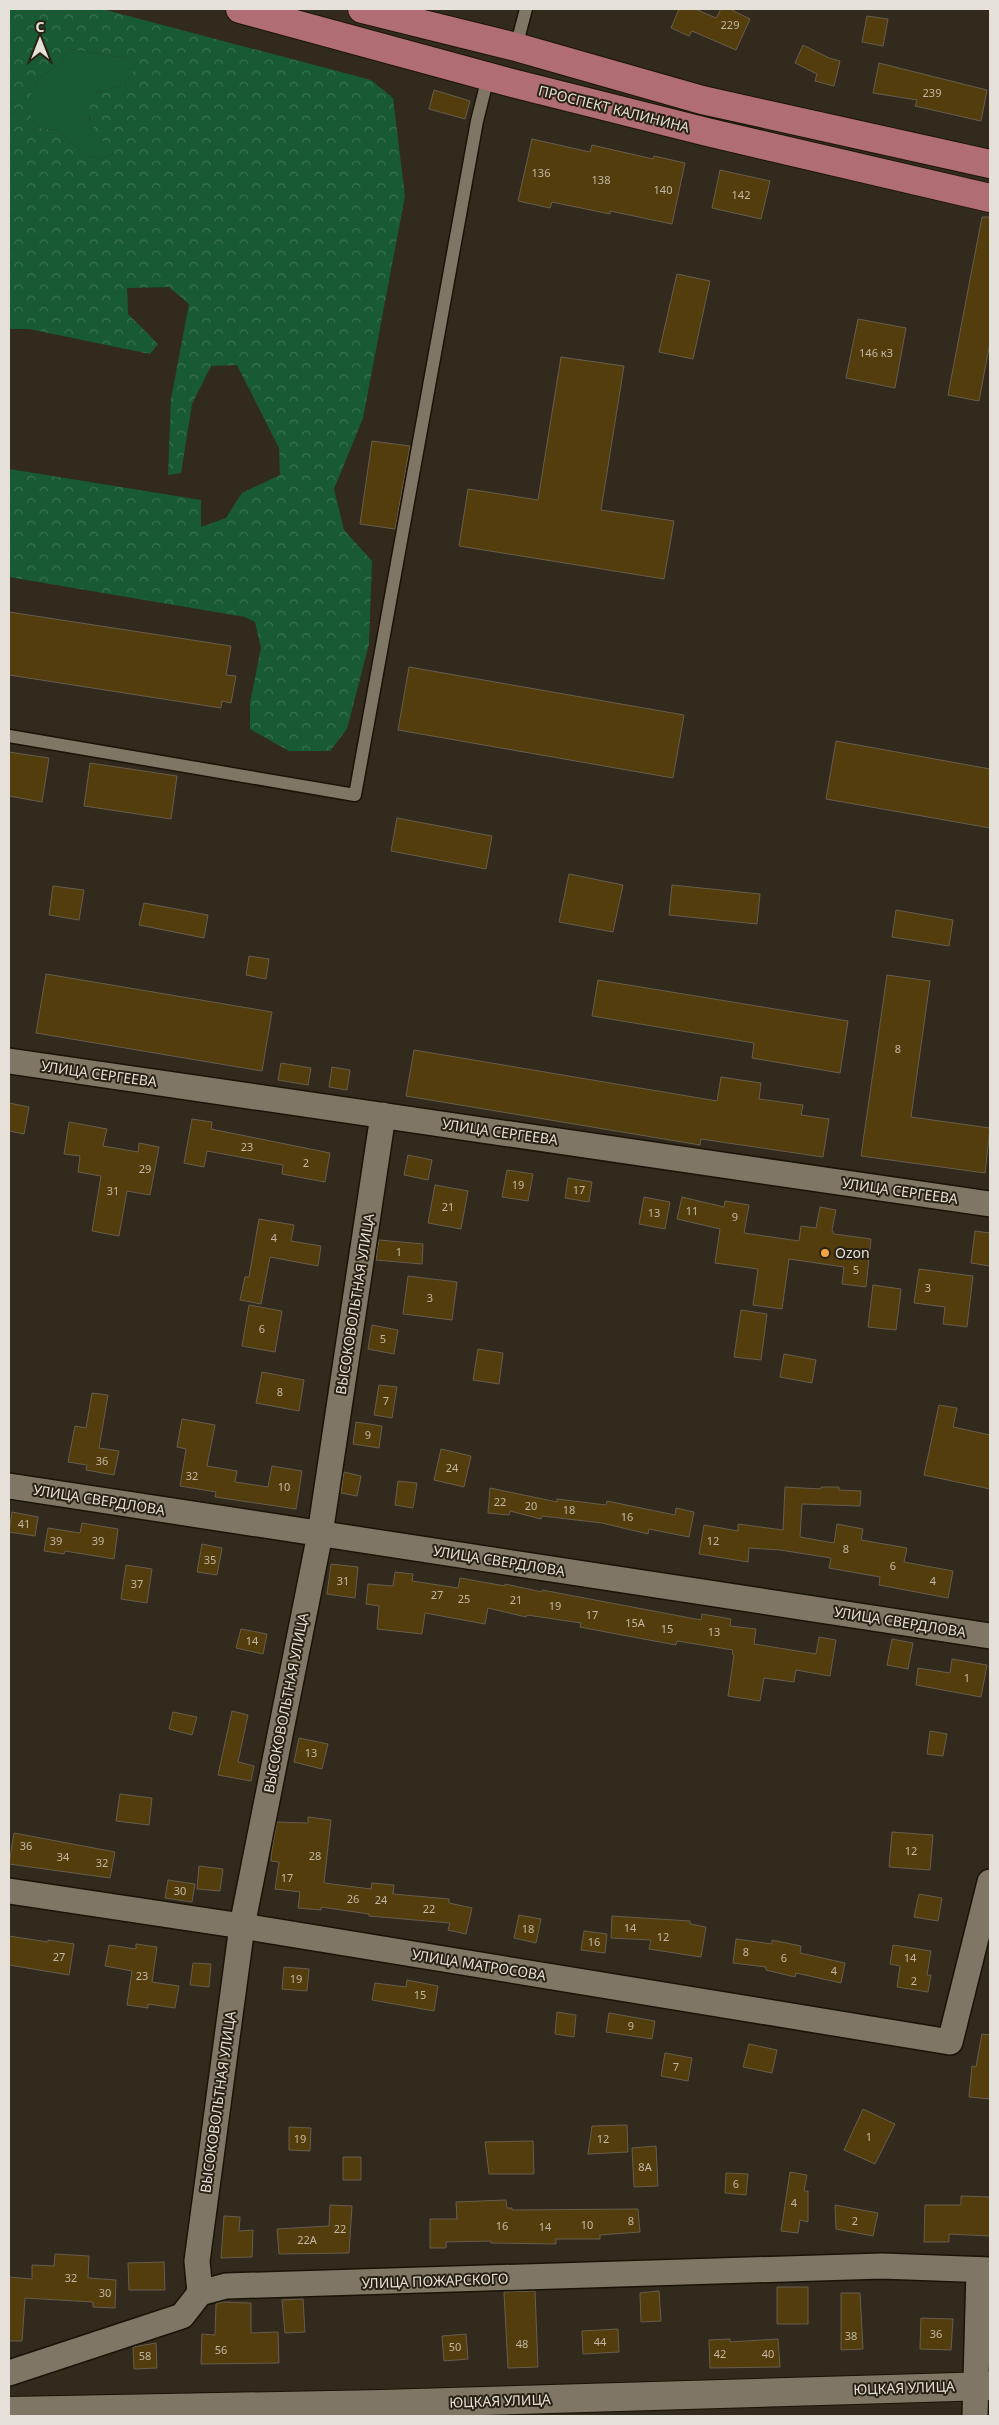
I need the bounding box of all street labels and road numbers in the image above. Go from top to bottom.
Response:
street label: ПРОСПЕКТ КАЛИНИНА [537,81,692,136]
street label: УЛИЦА СЕРГЕЕВА [40,1056,158,1091]
street label: УЛИЦА СЕРГЕЕВА [441,1114,559,1149]
street label: УЛИЦА СЕРГЕЕВА [841,1173,959,1208]
street label: ВЫСОКОВОЛЬТНАЯ УЛИЦА [331,1212,378,1396]
street label: УЛИЦА СВЕРДЛОВА [32,1480,166,1519]
street label: УЛИЦА СВЕРДЛОВА [432,1541,566,1580]
street label: УЛИЦА СВЕРДЛОВА [833,1602,967,1641]
street label: ВЫСОКОВОЛЬТНАЯ УЛИЦА [259,1611,312,1795]
street label: УЛИЦА МАТРОСОВА [411,1945,548,1985]
street label: ВЫСОКОВОЛЬТНАЯ УЛИЦА [195,2010,240,2194]
street label: УЛИЦА ПОЖАРСКОГО [361,2268,509,2293]
street label: ЮЦКАЯ УЛИЦА [853,2376,955,2399]
street label: ЮЦКАЯ УЛИЦА [449,2389,551,2412]

